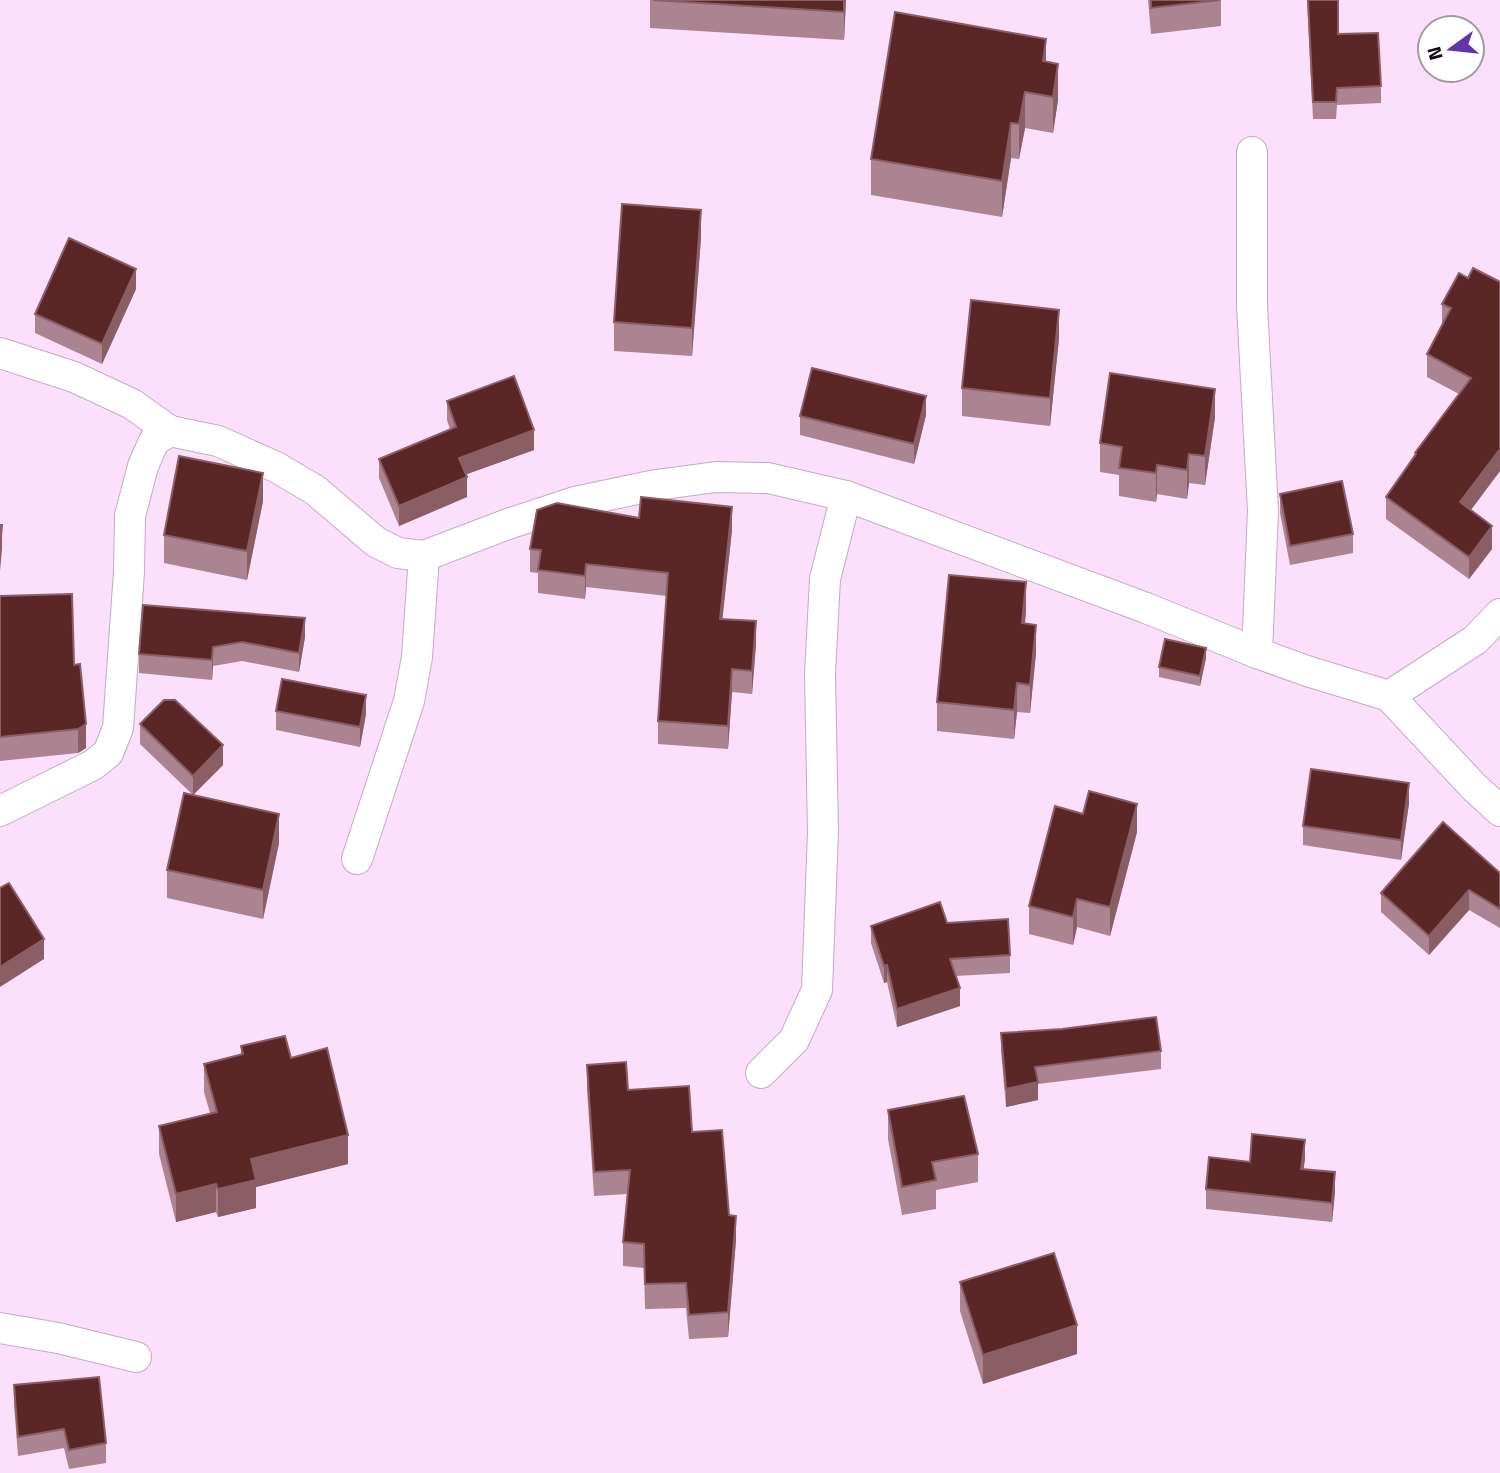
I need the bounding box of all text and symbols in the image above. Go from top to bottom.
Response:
north arrow [1416,14,1486,84]
text: N [1418,43,1450,64]

